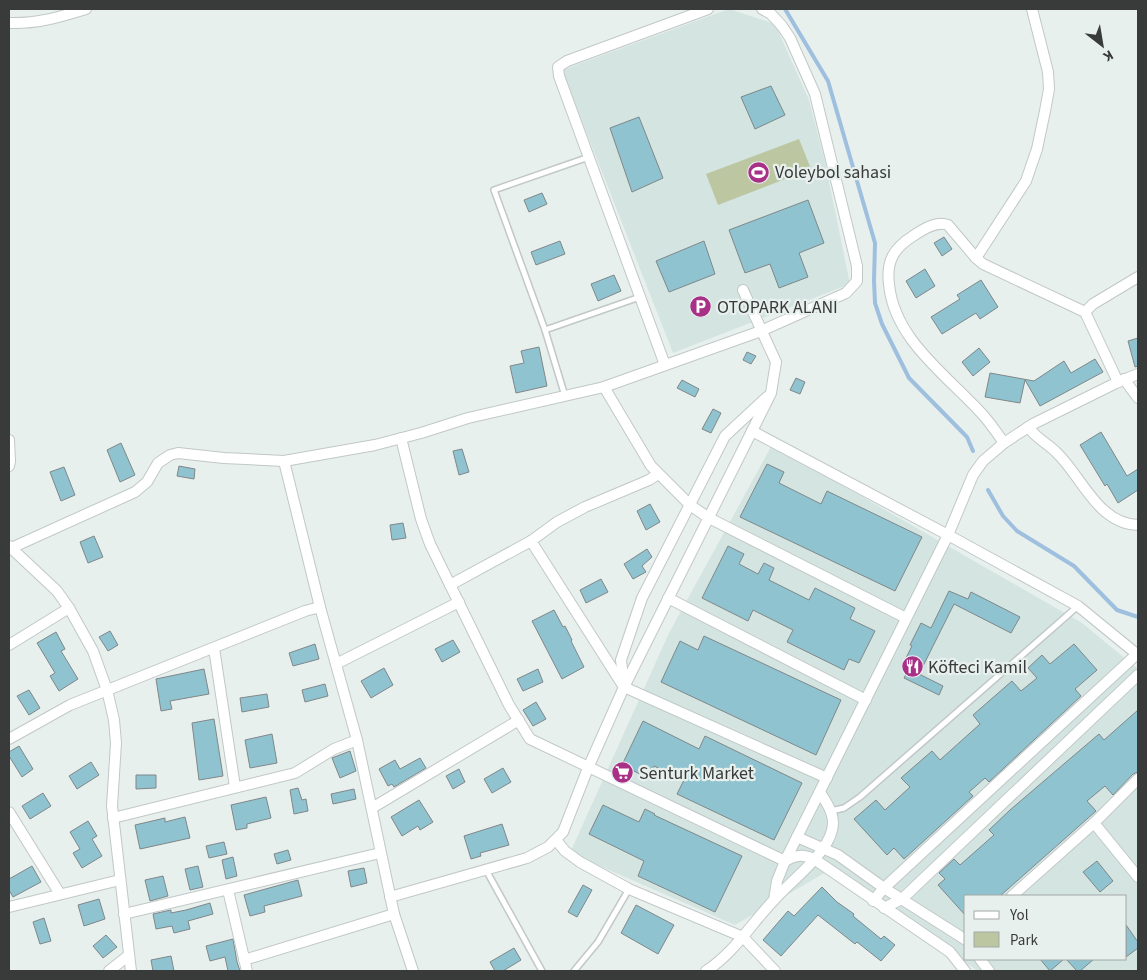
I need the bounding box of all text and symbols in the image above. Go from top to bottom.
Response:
north arrow [1077,20,1127,70]
text: K [1099,44,1117,66]
sports icon: Voleybol sahasi [747,160,771,184]
place label: Voleybol sahasi [775,160,891,185]
parking icon: OTOPARK ALANI [689,295,713,319]
place label: OTOPARK ALANI [717,295,838,320]
restaurant icon: Köfteci Kamil [900,655,924,679]
place label: Köfteci Kamil [928,655,1027,680]
supermarket icon: Senturk Market [611,761,635,785]
place label: Senturk Market [639,761,754,786]
legend [964,895,1127,960]
text: Yol [1009,905,1029,926]
text: Park [1010,930,1039,951]

